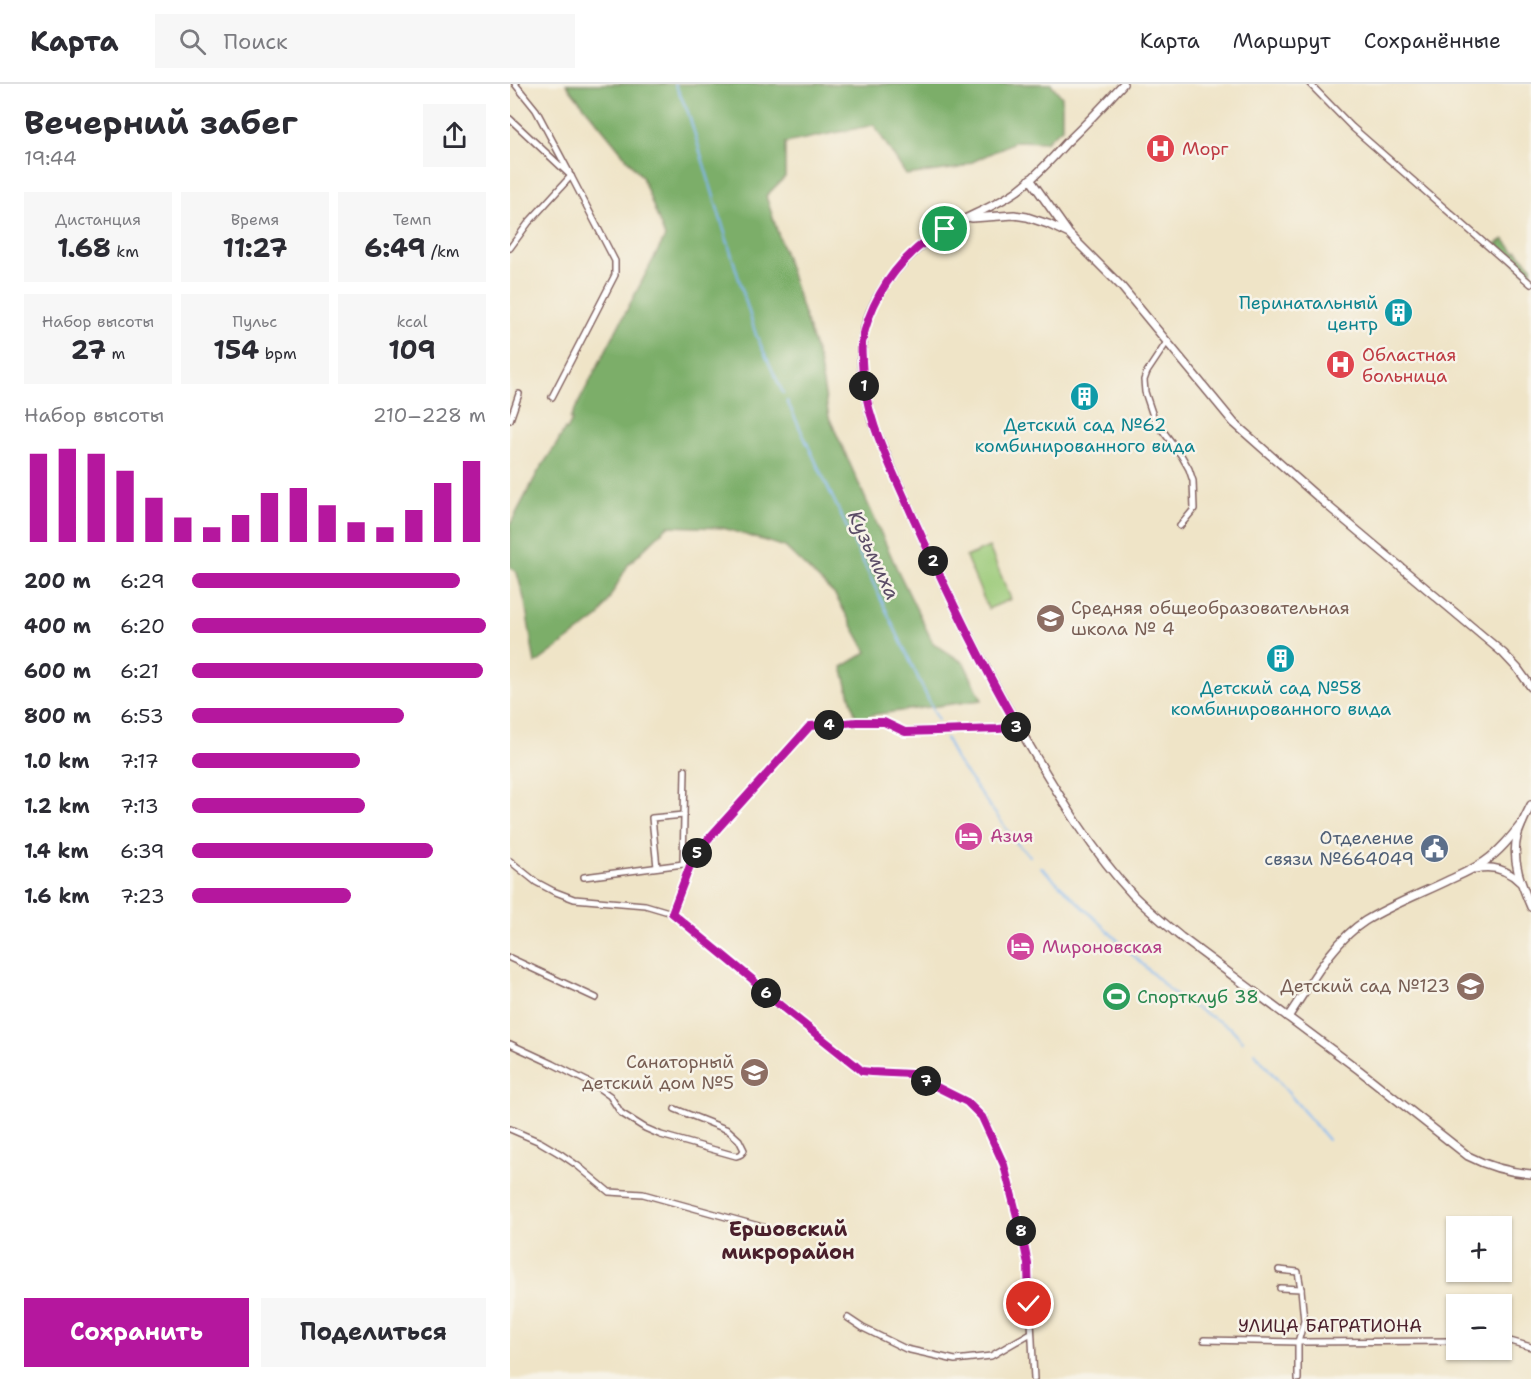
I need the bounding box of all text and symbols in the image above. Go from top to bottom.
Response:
search box [155,14,575,68]
text: Карта [30,22,119,60]
icon: search [176,25,209,58]
text: Поиск [224,27,288,56]
text: Карта [1140,27,1200,55]
text: Маршрут [1233,27,1331,55]
text: Сохранённые [1364,27,1501,55]
text: Вечерний забег [24,100,298,145]
button: share [423,104,486,167]
hospital icon: Морг [1145,133,1177,165]
place label: Морг [1182,137,1229,161]
text: 19:44 [24,145,77,171]
pin [919,203,970,254]
text: Дистанция [55,209,141,230]
text: Время [231,209,279,230]
text: Темп [393,209,431,230]
icon: arrive [928,212,961,245]
text: 1.68 [57,230,111,265]
text: 11:27 [222,230,288,265]
text: 6:49 [364,230,426,265]
text: km [111,241,139,262]
text: /km [426,241,460,262]
place label: Перинатальный центр [1239,291,1378,336]
building icon: Перинатальный центр [1383,297,1415,329]
text: Набор высоты [42,311,154,332]
text: Пульс [233,311,277,332]
text: kcal [396,311,428,332]
text: 27 [71,332,106,367]
text: 154 [213,332,259,367]
text: 109 [388,332,436,367]
text: m [106,343,125,364]
text: bpm [259,343,297,364]
place label: Областная больница [1362,343,1456,388]
hospital icon: Областная больница [1325,349,1357,381]
pin: 1 [849,371,879,401]
text: 1 [860,375,868,396]
building icon: Детский сад №62 комбинированного вида [1069,380,1101,412]
text: Набор высоты [24,402,164,428]
text: 210–228 m [373,402,486,428]
place label: Детский сад №62 комбинированного вида [975,413,1195,458]
water label: Кузьмиха [842,506,906,604]
pin: 2 [918,546,948,576]
text: 2 [927,550,939,571]
text: 200 m [24,568,91,594]
text: 6:29 [120,568,165,594]
place label: Средняя общеобразовательная школа № 4 [1071,596,1350,641]
school or university icon: Средняя общеобразовательная школа № 4 [1034,602,1066,634]
text: 400 m [24,613,91,639]
text: 6:20 [120,613,165,639]
building icon: Детский сад №58 комбинированного вида [1265,643,1297,675]
text: 600 m [24,658,91,684]
text: 6:21 [120,658,159,684]
place label: Детский сад №58 комбинированного вида [1171,676,1391,721]
text: 800 m [24,703,91,729]
text: 6:53 [120,703,164,729]
pin: 4 [814,710,844,740]
pin: 3 [1001,712,1031,742]
text: 4 [823,714,835,735]
text: 3 [1010,716,1022,737]
text: 1.0 km [24,748,89,774]
text: 7:17 [120,748,159,774]
text: 1.2 km [24,793,90,819]
text: 7:13 [120,793,159,819]
hotel icon: Азия [953,820,985,852]
place label: Азия [990,824,1033,848]
place label: Отделение связи №664049 [1264,826,1414,871]
public building icon: Отделение связи №664049 [1419,832,1451,864]
text: 1.4 km [24,838,89,864]
text: 6:39 [120,838,165,864]
pin: 5 [682,838,712,868]
text: 5 [692,842,702,863]
text: 1.6 km [24,883,90,909]
text: 7:23 [120,883,165,909]
hotel icon: Мироновская [1005,931,1037,963]
place label: Мироновская [1042,935,1162,959]
school or university icon: Детский сад №123 [1455,970,1487,1002]
place label: Детский сад №123 [1280,974,1450,998]
pin: 6 [751,978,781,1008]
sports icon: Спортклуб 38 [1100,981,1132,1013]
text: 6 [760,982,772,1003]
place label: Спортклуб 38 [1137,985,1259,1009]
place label: Санаторный детский дом №5 [582,1050,734,1095]
school or university icon: Санаторный детский дом №5 [739,1056,771,1088]
pin: 7 [911,1066,941,1096]
text: 7 [920,1070,932,1091]
district label: Ершовский микрорайон [721,1216,855,1265]
pin: 8 [1006,1216,1036,1246]
map controls [1446,1216,1512,1360]
button: + [1446,1216,1512,1282]
text: 8 [1015,1220,1027,1241]
pin [1003,1278,1054,1329]
icon: check [1012,1287,1045,1320]
button: − [1446,1294,1512,1360]
button: Сохранить [24,1298,249,1367]
button: Поделиться [261,1298,486,1367]
street label: УЛИЦА БАГРАТИОНА [1238,1314,1422,1338]

